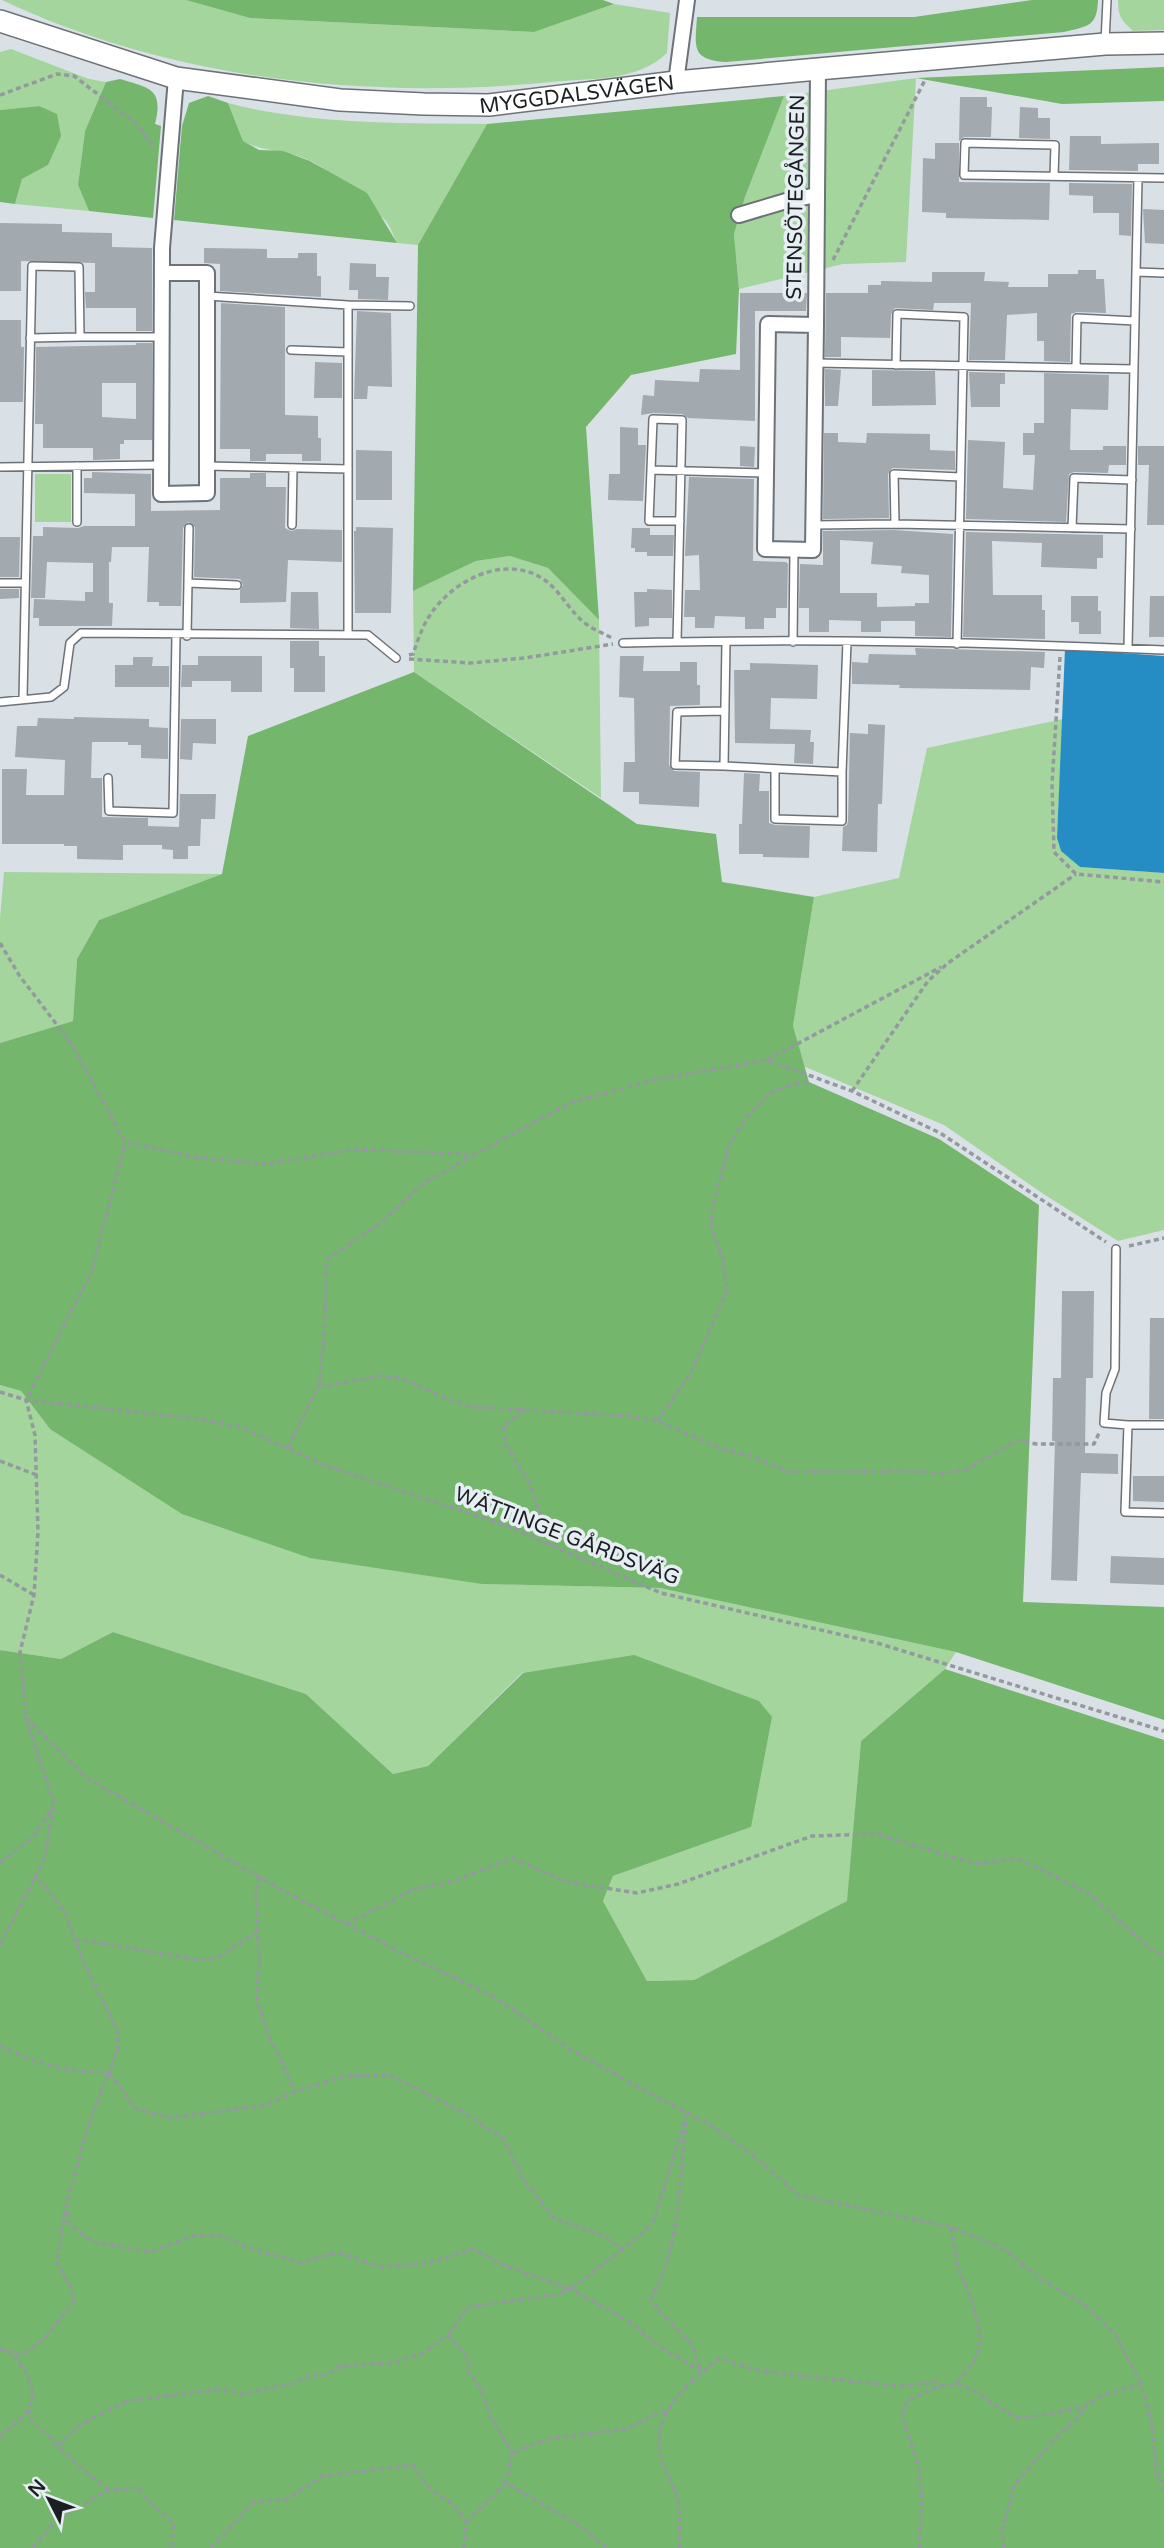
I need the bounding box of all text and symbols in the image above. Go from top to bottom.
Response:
street label: MYGGDALSVÄGEN [478,70,676,119]
street label: STENSÖTEGÅNGEN [782,94,810,300]
street label: WÄTTINGE GÅRDSVÄG [451,1482,683,1590]
north arrow [14,2464,84,2534]
text: N [24,2475,50,2501]

